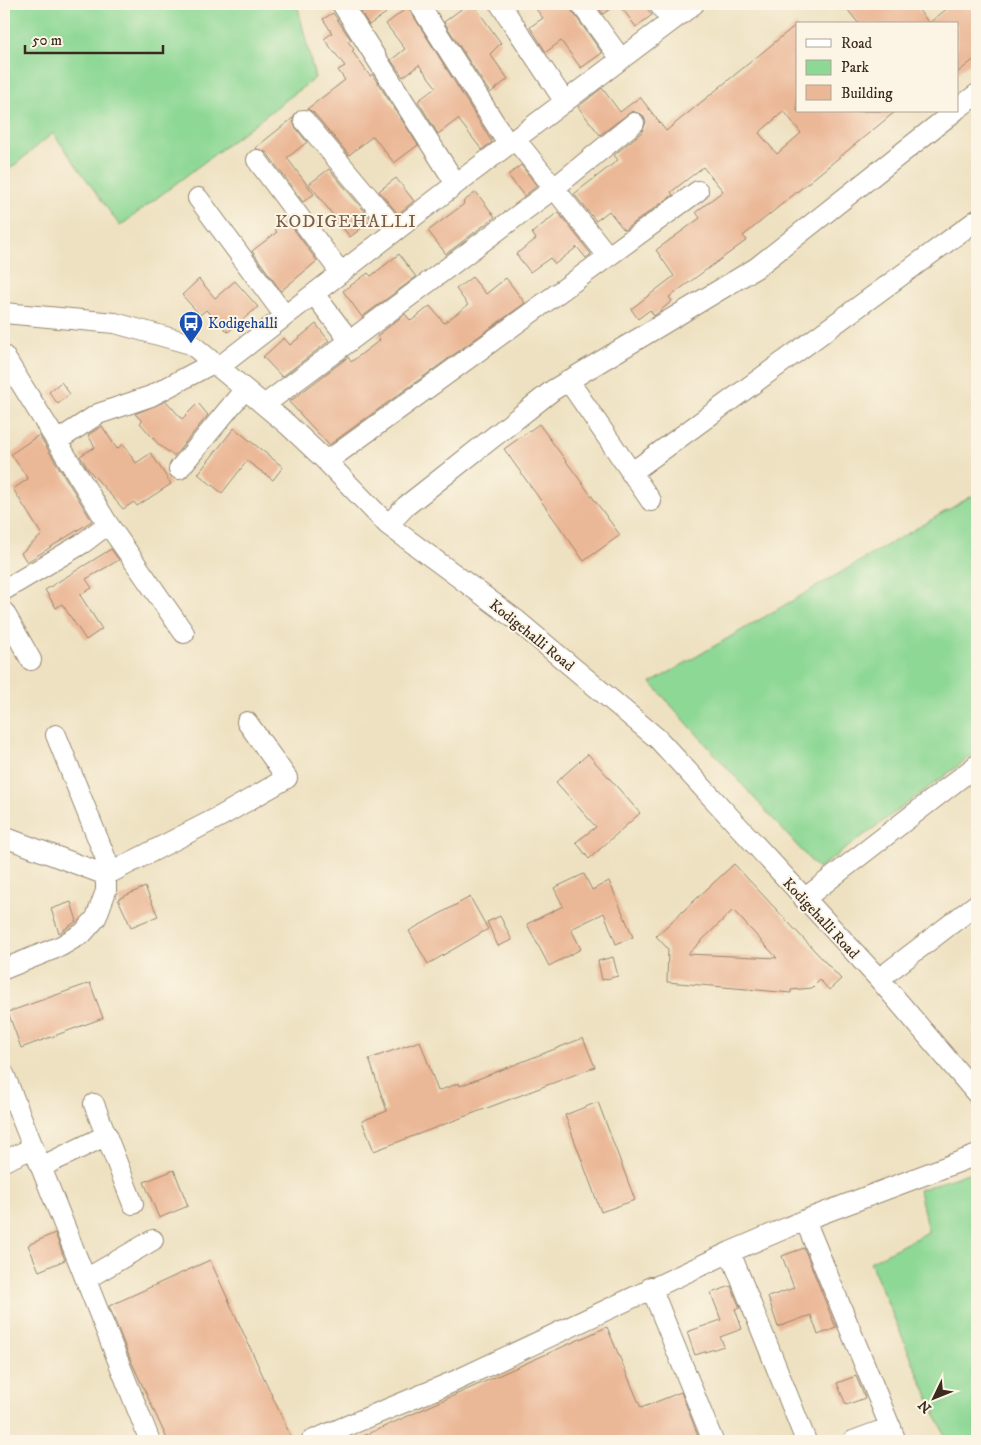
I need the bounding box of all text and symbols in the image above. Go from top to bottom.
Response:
scale bar [25,22,162,54]
legend [796,22,958,112]
text: 50 m [32,31,62,50]
text: Road [841,34,873,53]
text: Park [841,58,870,77]
text: Building [841,84,893,103]
district label: KODIGEHALLI [275,211,417,233]
bus stop icon: Kodigehalli [178,310,204,344]
place label: Kodigehalli [208,314,278,333]
street label: Kodigehalli Road [485,595,578,676]
street label: Kodigehalli Road [778,874,863,963]
north arrow [908,1372,958,1422]
text: N [914,1395,936,1417]

